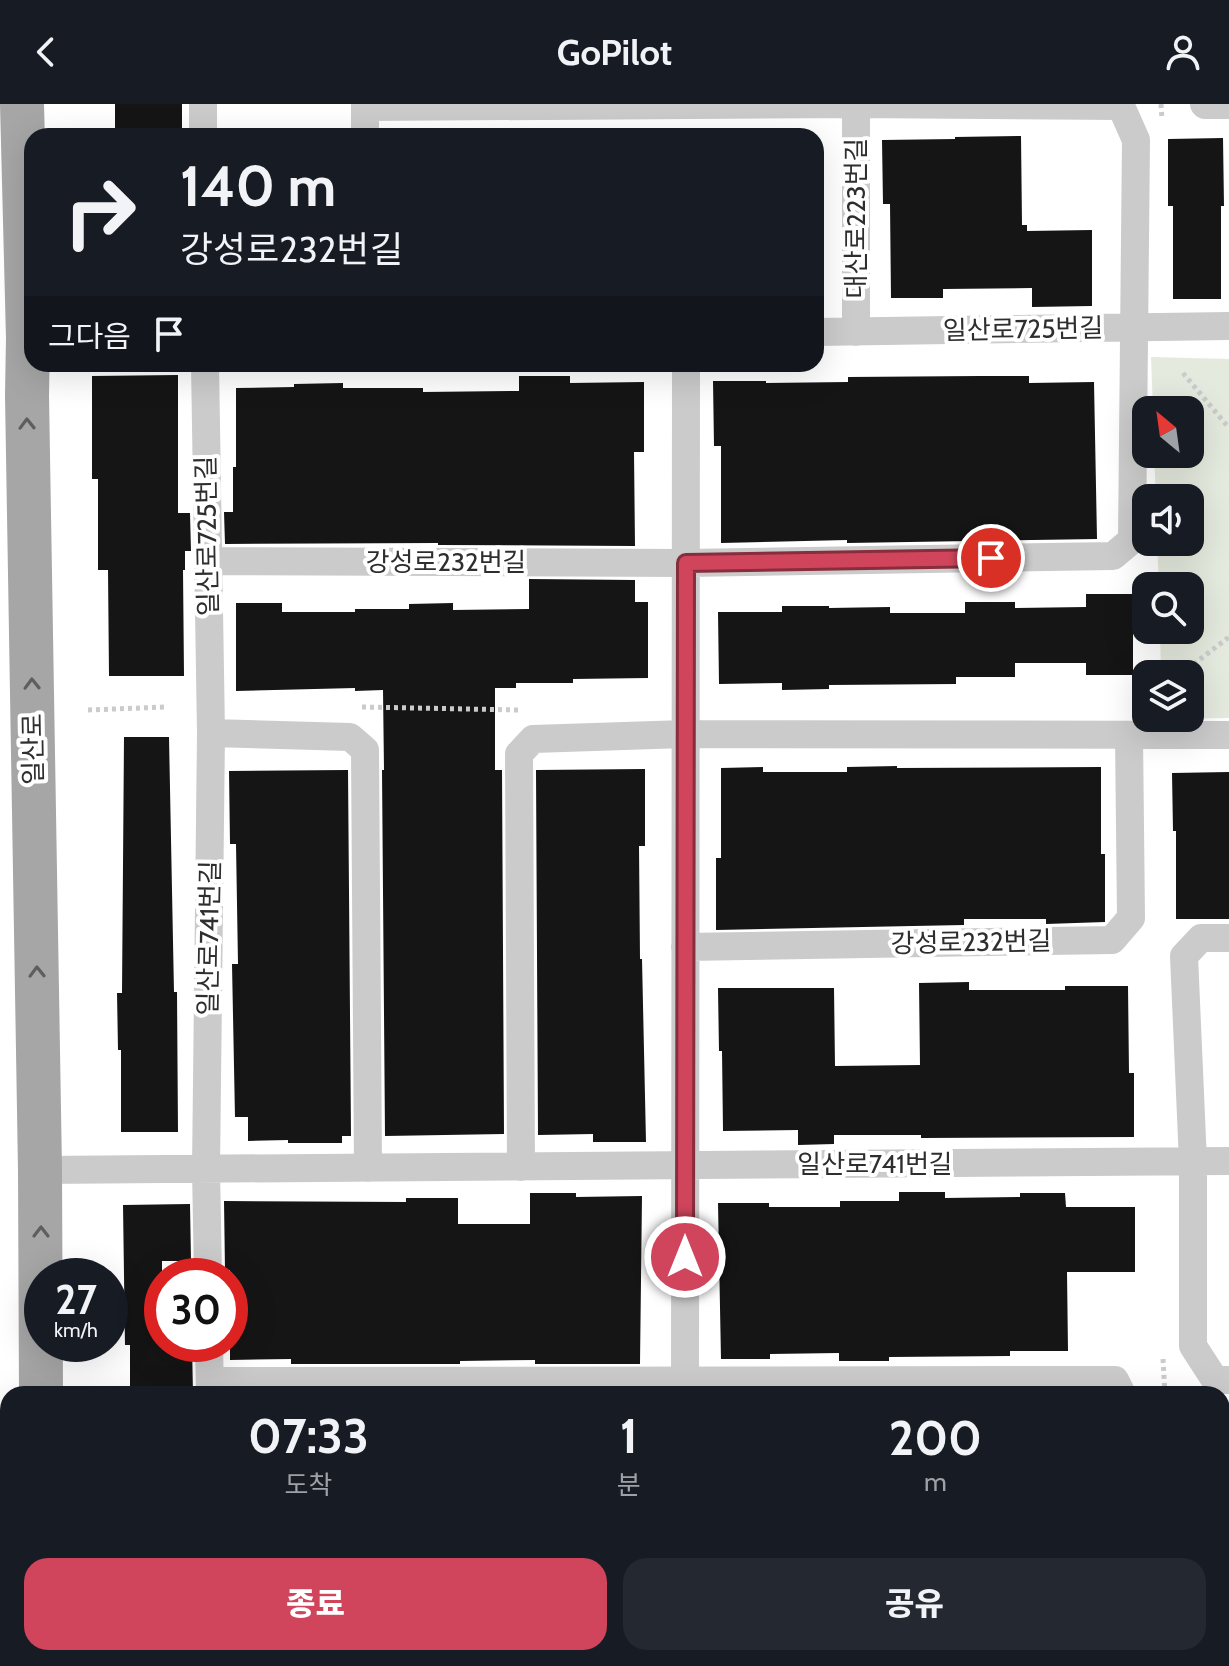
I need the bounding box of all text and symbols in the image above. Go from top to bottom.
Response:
icon: back [24,30,68,74]
text: GoPilot [557,30,672,74]
icon: person [1161,30,1205,74]
street label: 대산로223번길 [840,138,872,298]
text: 140 m [180,152,336,220]
icon: right [48,160,152,264]
text: 강성로232번길 [180,227,403,271]
icon: arrive [147,312,191,356]
street label: 일산로725번길 [943,312,1103,346]
text: 그다음 [48,318,131,355]
north arrow [1132,396,1204,468]
map controls [1132,396,1204,732]
one-way arrow [18,417,36,430]
street label: 일산로725번길 [190,456,224,616]
button: sound [1132,484,1204,556]
pin [957,524,1025,592]
icon: arrive [969,536,1013,580]
street label: 강성로232번길 [366,546,526,578]
button: search [1132,572,1204,644]
button: layers [1132,660,1204,732]
one-way arrow [23,677,40,690]
street label: 일산로 [16,713,50,785]
street label: 일산로741번길 [192,860,226,1016]
street label: 강성로232번길 [890,925,1052,959]
one-way arrow [28,965,46,978]
street label: 일산로741번길 [797,1148,953,1180]
position arrow [643,1215,727,1299]
one-way arrow [32,1225,50,1238]
speed limit sign: 30 [144,1258,248,1362]
text: 27 [55,1275,97,1324]
text: km/h [54,1318,98,1342]
text: 07:33 [248,1407,369,1465]
text: 1 [620,1407,638,1465]
text: 200 [889,1409,982,1467]
text: m [924,1466,947,1498]
text: 도착 [285,1469,332,1501]
text: 분 [617,1469,641,1501]
button: 종료 [24,1558,607,1650]
button: 공유 [623,1558,1206,1650]

